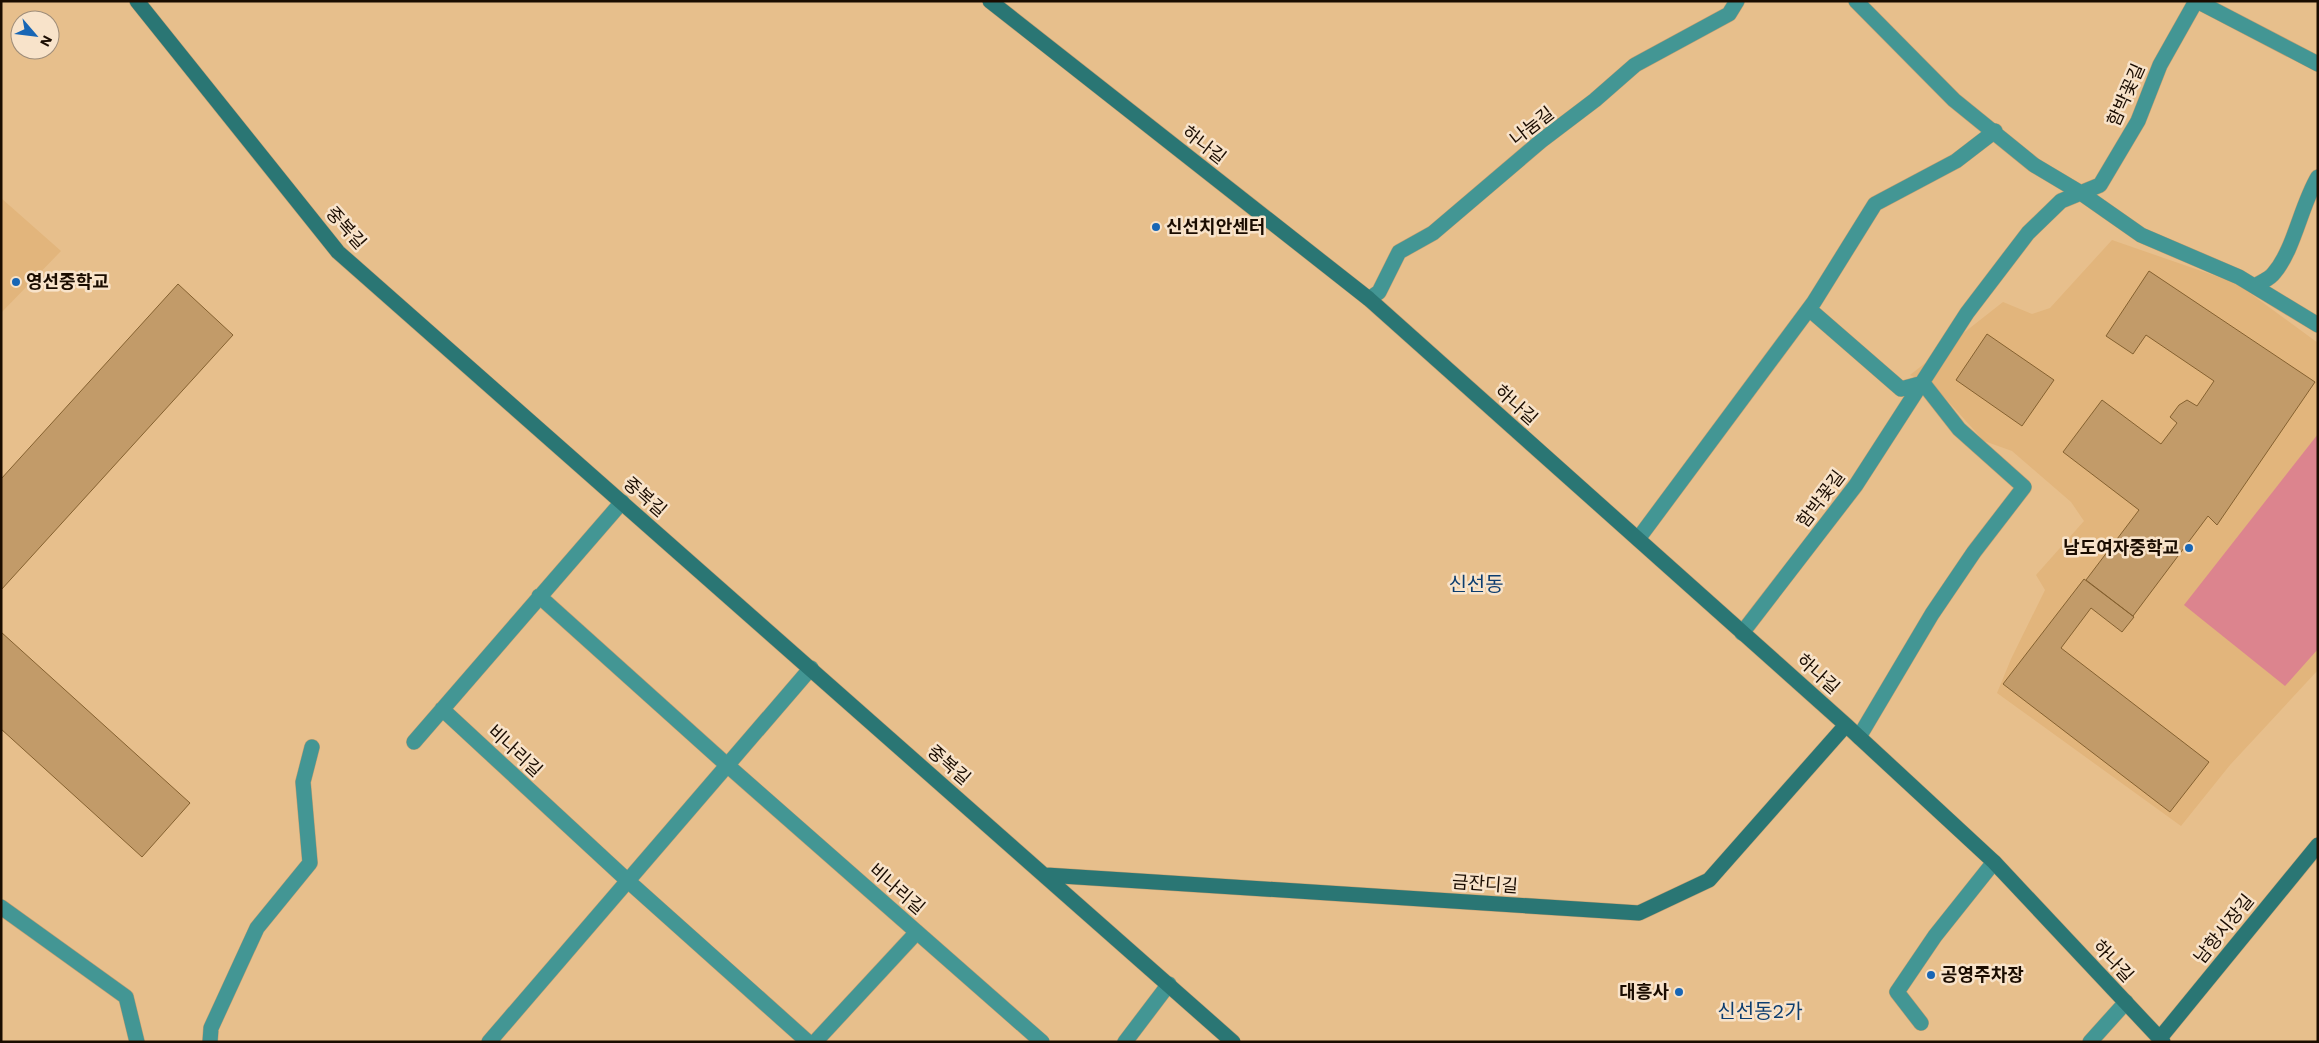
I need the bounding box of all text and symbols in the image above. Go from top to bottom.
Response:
north arrow [10,10,60,60]
text: N [37,33,56,49]
street label: 함박꽃길 [2102,60,2149,129]
street label: 나눔길 [1506,102,1558,149]
street label: 하나길 [1178,121,1230,168]
street label: 중복길 [322,202,371,253]
place label: 신선치안센터 [1166,216,1265,237]
marker: 신선치안센터 [1150,221,1162,233]
place label: 영선중학교 [26,271,109,292]
marker: 영선중학교 [10,276,22,288]
street label: 하나길 [1491,380,1542,429]
street label: 함박꽃길 [1792,466,1849,531]
street label: 중복길 [620,472,671,521]
place label: 남도여자중학교 [2063,537,2179,558]
marker: 남도여자중학교 [2183,542,2195,554]
district label: 신선동 [1448,572,1504,596]
street label: 하나길 [1793,649,1844,698]
street label: 비나리길 [484,720,547,781]
street label: 중복길 [924,740,975,789]
street label: 비나리길 [865,859,929,918]
street label: 금잔디길 [1451,871,1519,896]
street label: 남항시장길 [2189,890,2258,967]
street label: 하나길 [2089,935,2138,986]
place label: 공영주차장 [1941,964,2024,985]
marker: 공영주차장 [1925,969,1937,981]
place label: 대흥사 [1619,981,1669,1002]
marker: 대흥사 [1673,986,1685,998]
district label: 신선동2가 [1717,999,1803,1023]

